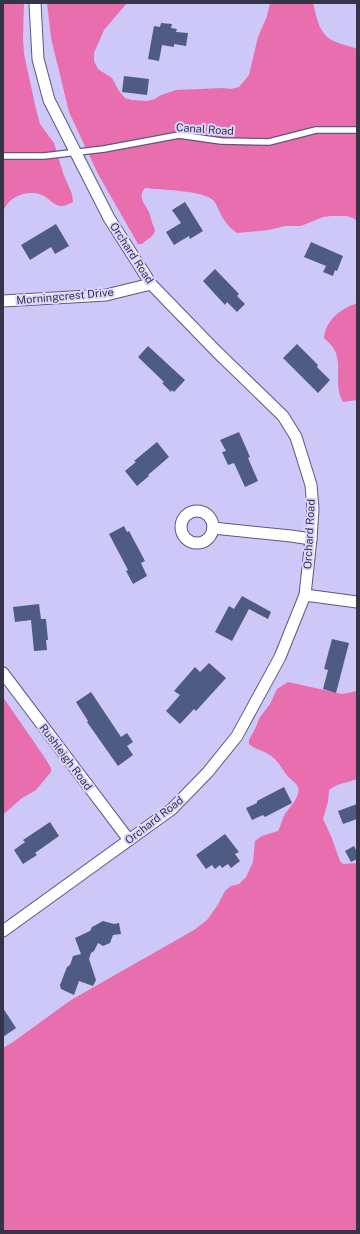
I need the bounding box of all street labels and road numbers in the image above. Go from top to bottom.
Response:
street label: Canal Road [176,121,234,137]
street label: Orchard Road [108,220,156,286]
street label: Morningcrest Drive [16,286,114,306]
street label: Orchard Road [301,499,317,569]
street label: Rushleigh Road [37,722,95,792]
street label: Orchard Road [123,794,185,846]

